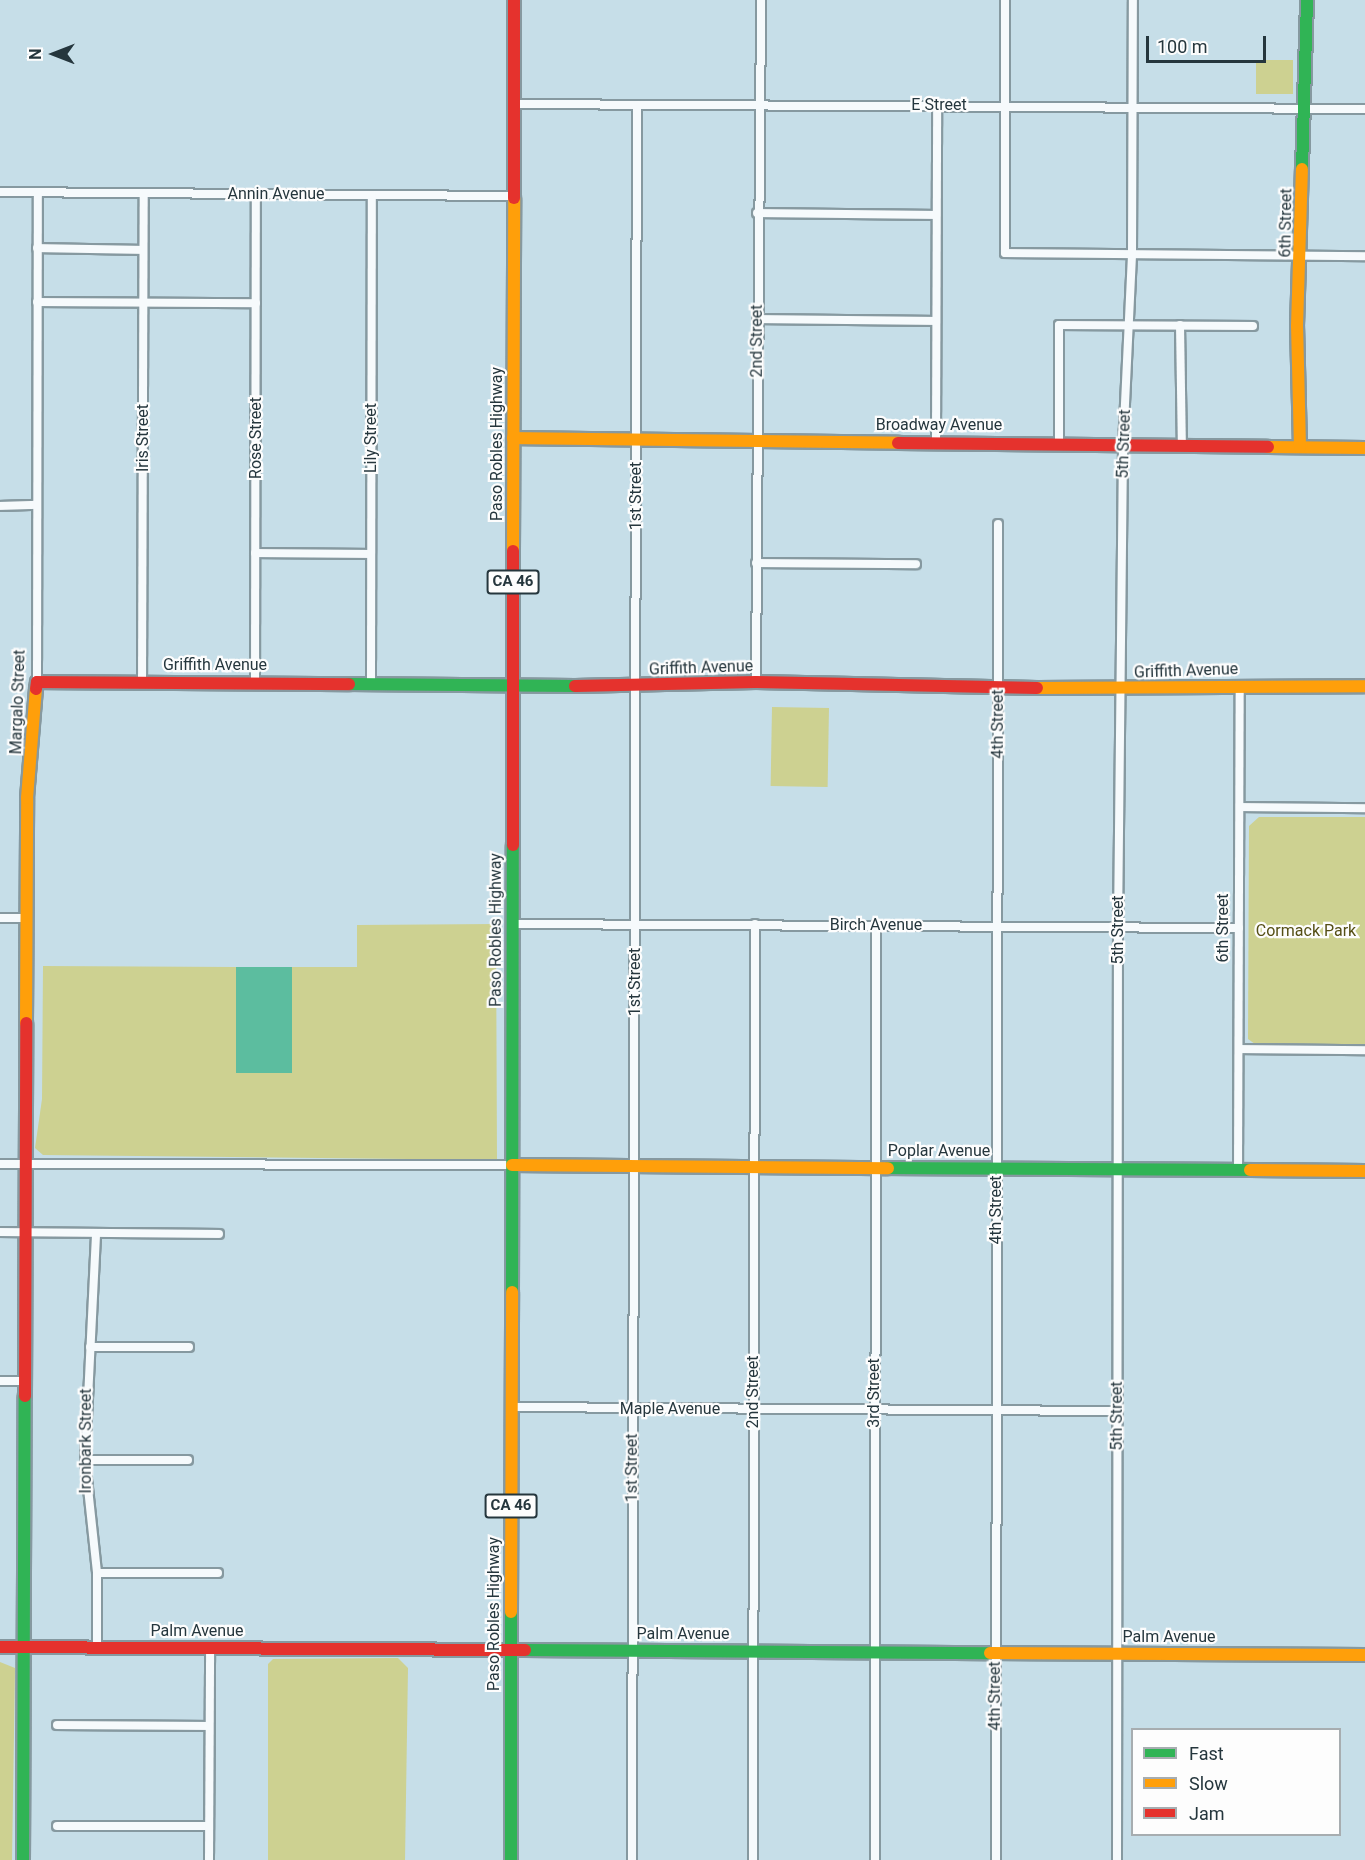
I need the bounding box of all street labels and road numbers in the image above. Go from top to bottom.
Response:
street label: E Street [911,95,967,115]
street label: Annin Avenue [227,184,325,204]
street label: 6th Street [1276,188,1296,258]
street label: 2nd Street [747,304,767,378]
street label: Paso Robles Highway [487,367,507,521]
street label: Rose Street [246,397,266,479]
street label: Lily Street [361,403,381,473]
street label: Iris Street [133,404,153,472]
street label: 5th Street [1113,409,1135,479]
street label: Broadway Avenue [876,415,1002,435]
street label: 1st Street [626,462,646,530]
road number: CA 46 [486,570,540,594]
street label: Margalo Street [7,649,29,755]
street label: Griffith Avenue [163,655,267,675]
street label: Griffith Avenue [649,657,753,679]
street label: Griffith Avenue [1134,660,1238,682]
street label: 4th Street [988,689,1008,759]
street label: Paso Robles Highway [486,853,506,1007]
street label: 6th Street [1213,893,1233,963]
street label: 5th Street [1108,895,1128,965]
street label: Birch Avenue [830,915,922,935]
street label: 1st Street [625,948,645,1016]
street label: Poplar Avenue [888,1141,990,1161]
street label: 4th Street [986,1175,1006,1245]
street label: 2nd Street [743,1355,763,1429]
street label: 3rd Street [864,1358,884,1428]
street label: 5th Street [1107,1381,1127,1451]
street label: Ironbark Street [76,1389,96,1493]
street label: Maple Avenue [620,1399,720,1419]
street label: 1st Street [622,1434,642,1502]
road number: CA 46 [484,1494,538,1518]
street label: Paso Robles Highway [484,1537,504,1691]
street label: Palm Avenue [151,1621,243,1641]
street label: Palm Avenue [637,1624,729,1644]
street label: Palm Avenue [1123,1627,1215,1647]
street label: 4th Street [985,1661,1005,1731]

